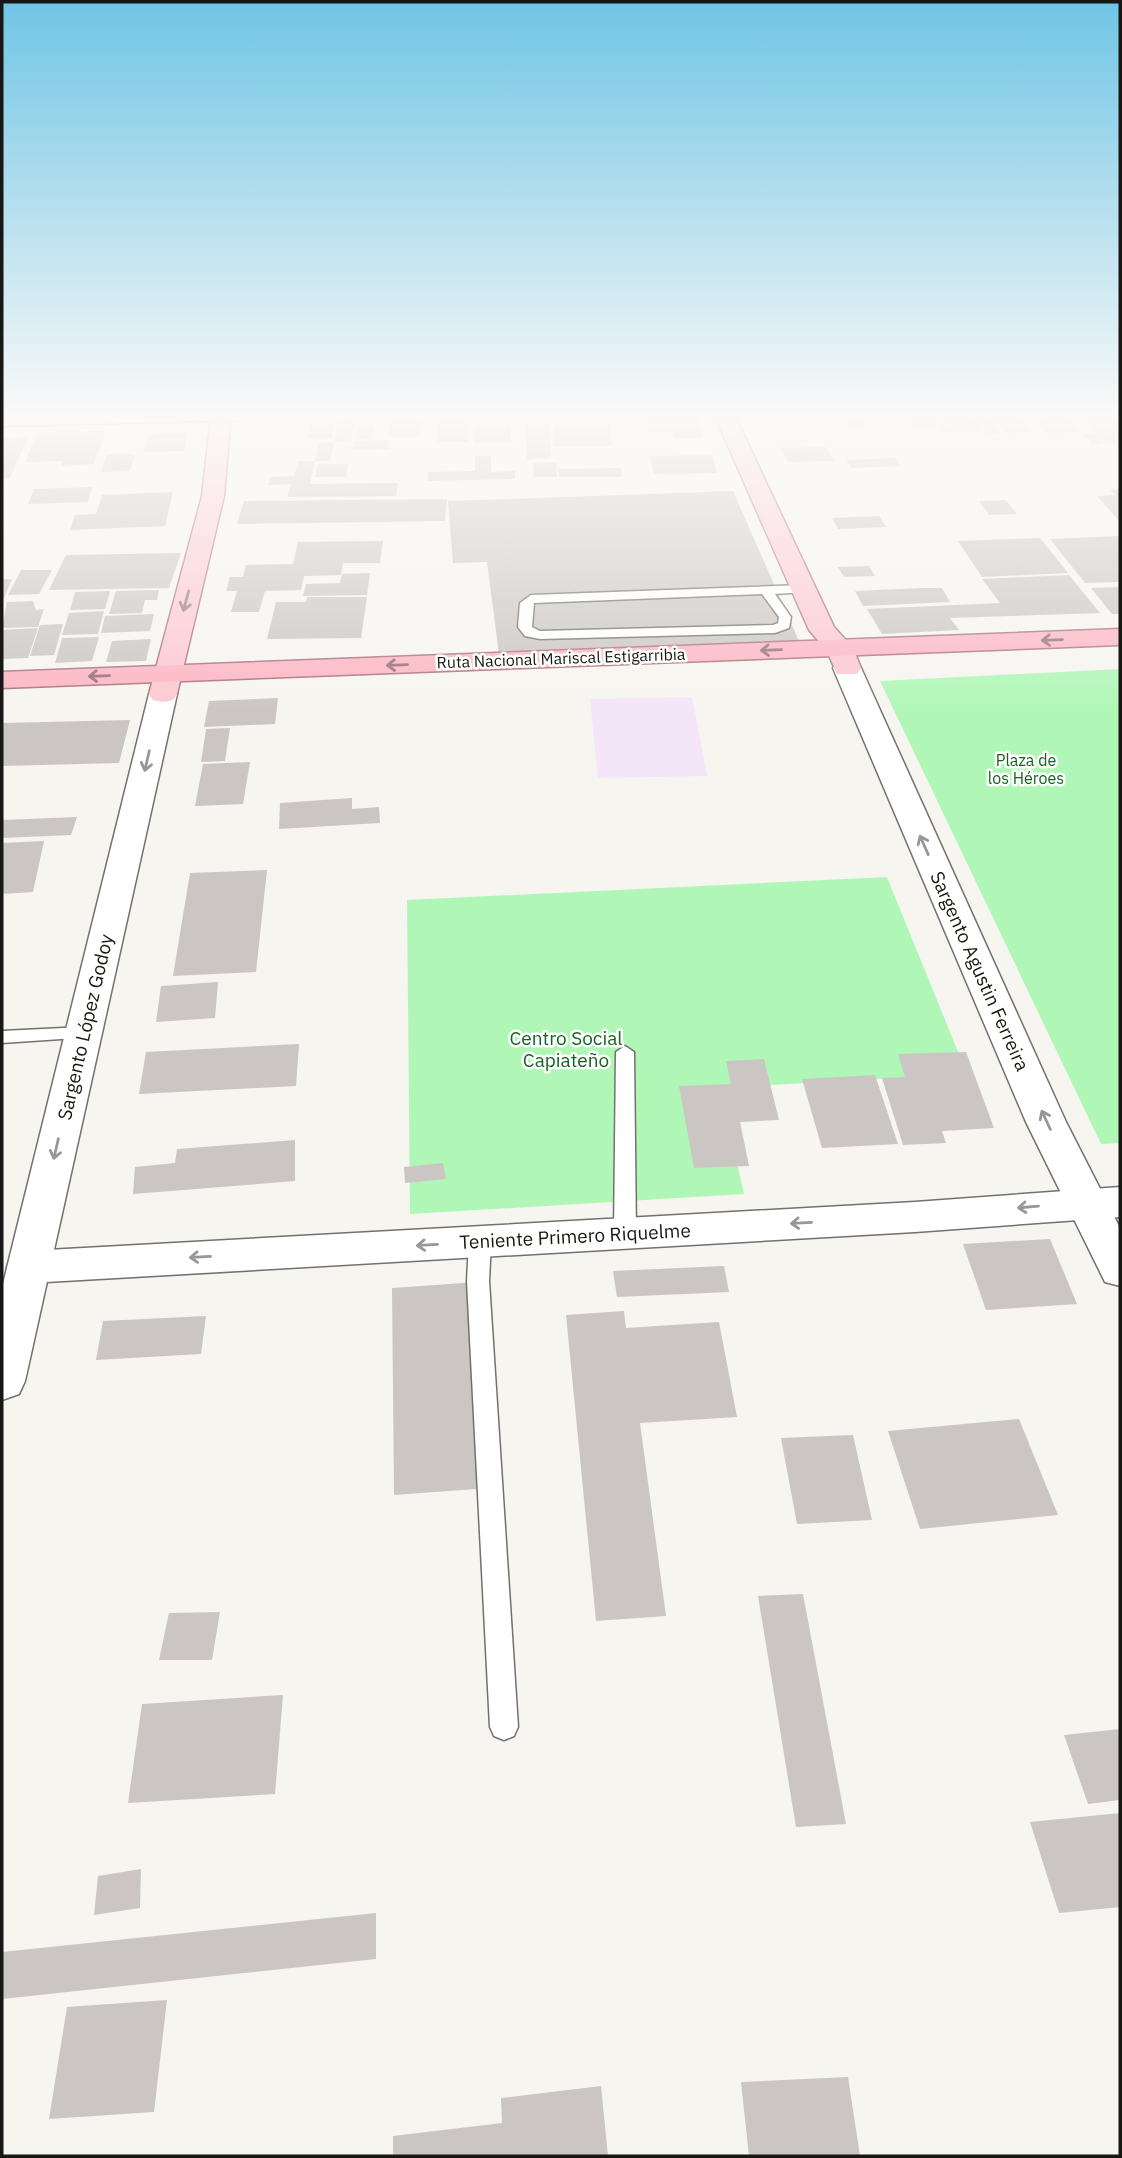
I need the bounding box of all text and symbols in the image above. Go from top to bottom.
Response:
one-way arrow [179,589,192,612]
one-way arrow [1041,633,1064,646]
street label: Ruta Nacional Mariscal Estigarribia [436,644,686,672]
one-way arrow [760,644,783,657]
one-way arrow [386,658,409,671]
one-way arrow [88,670,111,683]
one-way arrow [140,749,154,772]
park label: Plaza de los Héroes [988,750,1064,788]
one-way arrow [917,835,930,856]
street label: Sargento Agustin Ferreira [925,867,1035,1075]
street label: Sargento López Godoy [52,931,118,1122]
park label: Centro Social Capiateño [510,1026,623,1072]
one-way arrow [1039,1110,1052,1131]
one-way arrow [49,1138,62,1160]
one-way arrow [1017,1201,1039,1214]
one-way arrow [790,1217,813,1230]
street label: Teniente Primero Riquelme [459,1218,691,1254]
one-way arrow [416,1238,439,1251]
one-way arrow [188,1251,211,1264]

